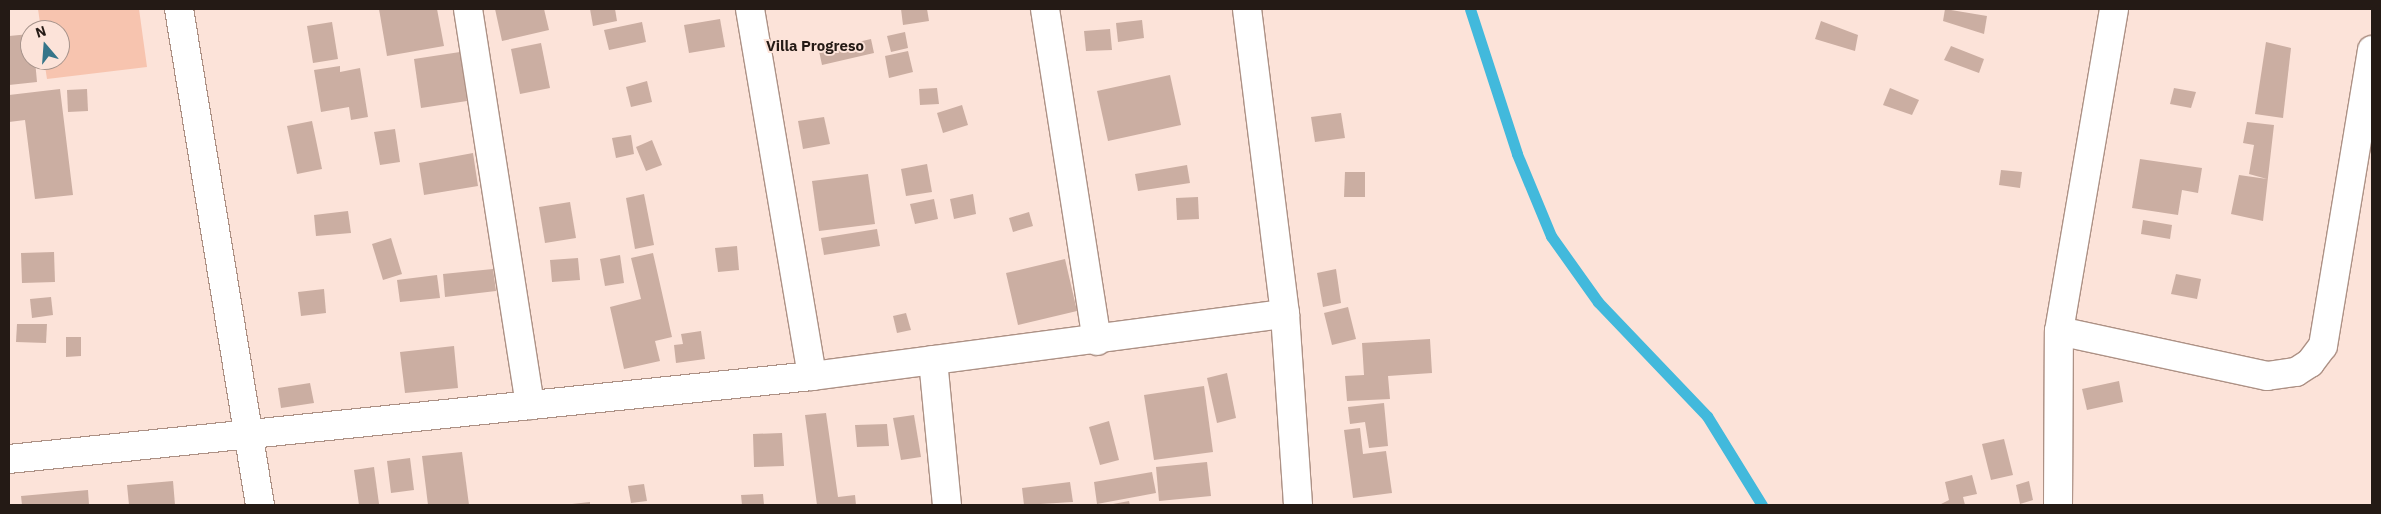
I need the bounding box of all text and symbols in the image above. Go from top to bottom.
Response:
north arrow [20,20,70,70]
text: N [33,22,48,42]
district label: Villa Progreso [766,37,864,55]

